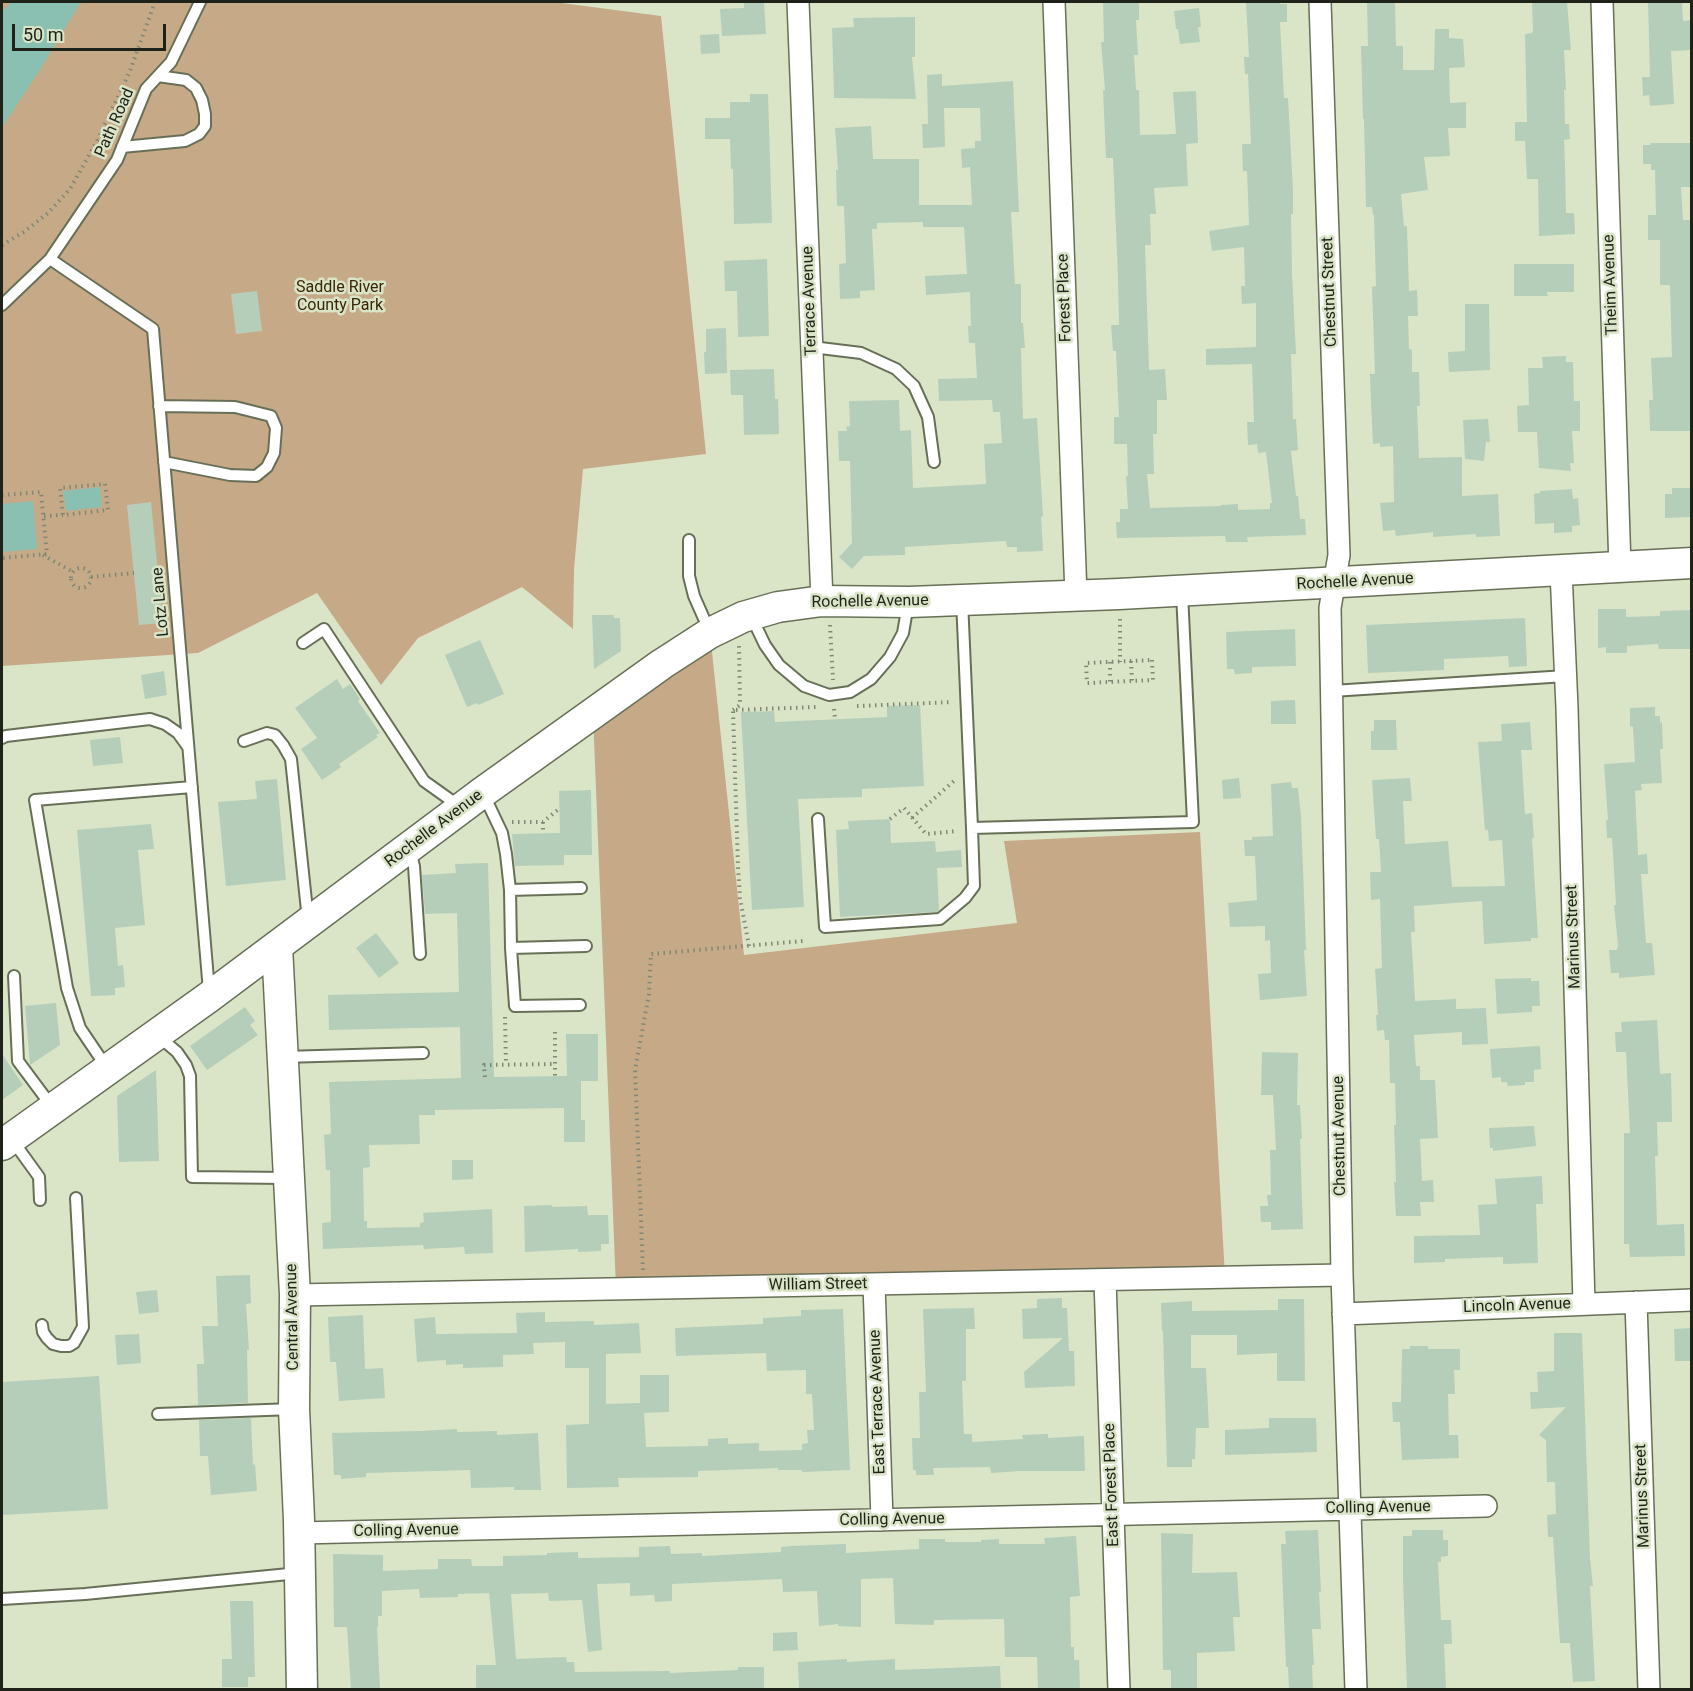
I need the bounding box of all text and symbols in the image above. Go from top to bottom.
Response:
scale bar [15,12,170,50]
text: 50 m [23,24,63,45]
street label: Path Road [91,86,139,160]
street label: Theim Avenue [1600,234,1622,336]
street label: Chestnut Street [1318,237,1342,347]
street label: Terrace Avenue [798,246,822,356]
street label: Forest Place [1054,253,1076,343]
park label: Saddle River County Park [296,278,384,316]
street label: Lotz Lane [148,567,174,637]
street label: Rochelle Avenue [1296,569,1414,595]
street label: Rochelle Avenue [811,591,929,613]
street label: Rochelle Avenue [381,786,487,872]
street label: Marinus Street [1563,885,1585,989]
street label: Chestnut Avenue [1329,1076,1351,1196]
street label: Central Avenue [282,1263,304,1371]
street label: William Street [769,1275,867,1295]
street label: Lincoln Avenue [1463,1295,1571,1317]
street label: East Terrace Avenue [866,1329,890,1475]
street label: East Forest Place [1100,1423,1124,1547]
street label: Marinus Street [1632,1444,1654,1548]
street label: Colling Avenue [1325,1497,1431,1519]
street label: Colling Avenue [839,1509,945,1531]
street label: Colling Avenue [353,1520,459,1542]

